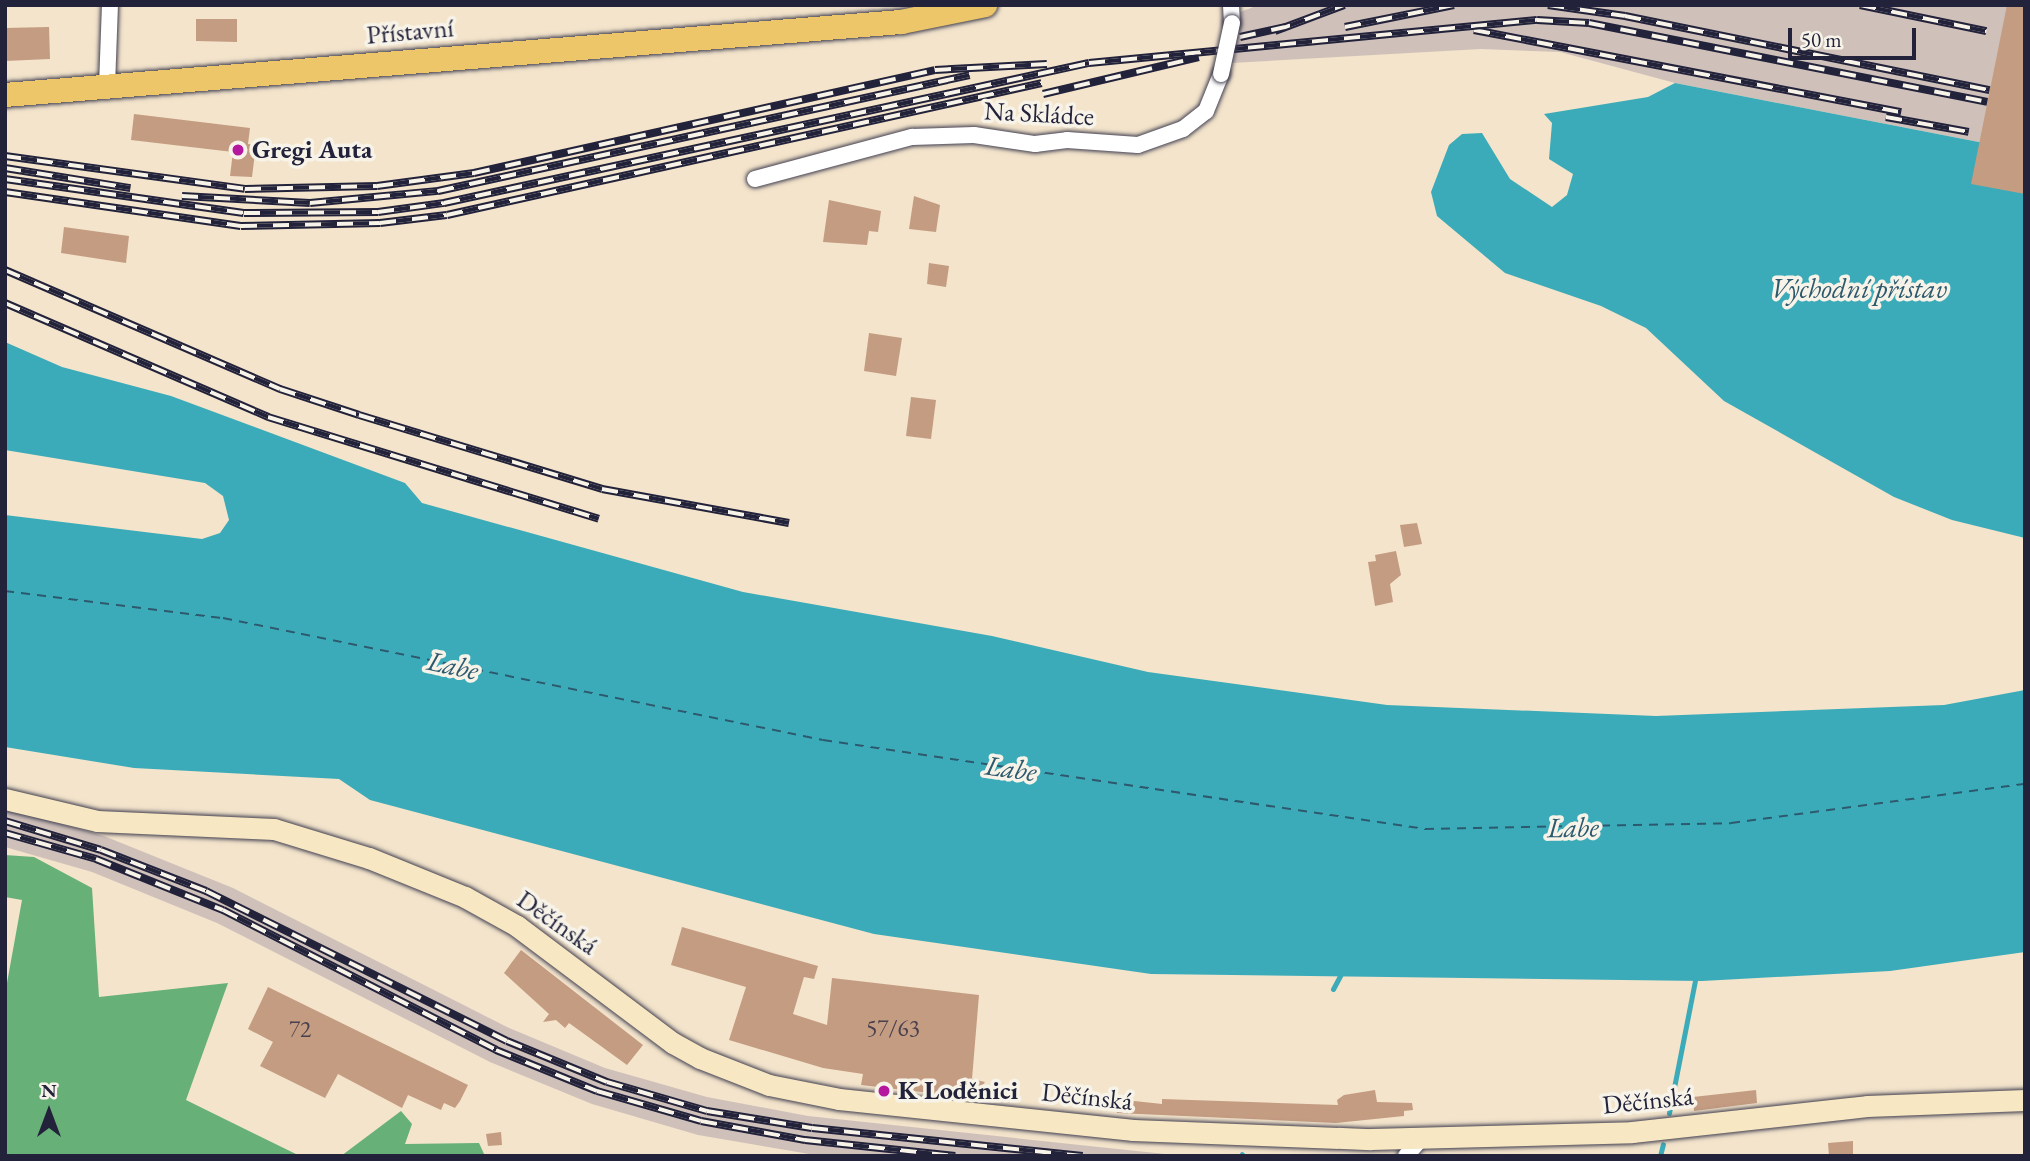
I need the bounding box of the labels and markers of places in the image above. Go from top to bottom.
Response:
place label: Gregi Auta [252,134,372,166]
marker: Gregi Auta [230,142,246,158]
place label: K Loděnici [898,1075,1018,1107]
marker: K Loděnici [876,1083,892,1099]

